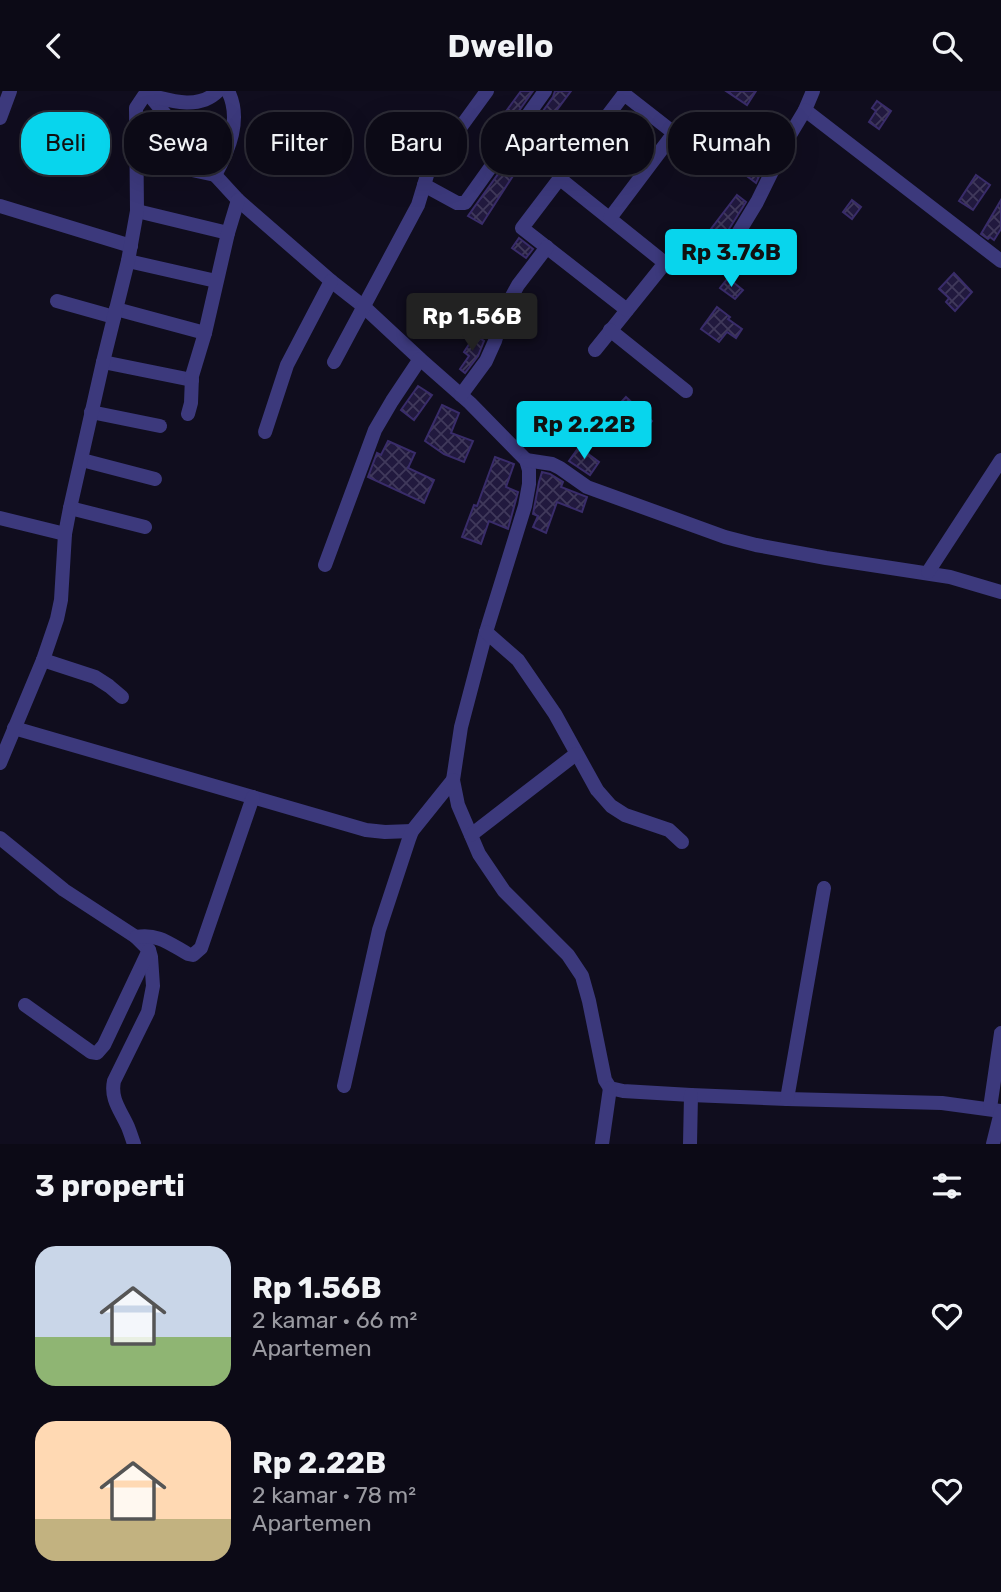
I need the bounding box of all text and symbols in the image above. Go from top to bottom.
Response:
icon: back [35,27,73,65]
text: Dwello [447,27,554,65]
icon: search [928,27,966,65]
chip: Beli [21,112,110,175]
chip: Sewa [124,112,232,175]
chip: Filter [246,112,352,175]
chip: Baru [366,112,467,175]
chip: Apartemen [481,112,654,175]
chip: Rumah [668,112,795,175]
pin: Rp 3.76B [659,229,803,289]
text: Rp 3.76B [681,238,781,266]
pin: Rp 1.56B [400,293,544,353]
text: Rp 1.56B [422,302,522,330]
pin: Rp 2.22B [512,401,656,461]
text: Rp 2.22B [533,410,635,438]
icon: filters [928,1167,966,1205]
text: 3 properti [35,1168,185,1204]
text: Rp 1.56B [252,1270,382,1306]
icon: home [91,1274,175,1358]
icon: heart [928,1297,966,1335]
text: 2 kamar · 66 m² [252,1306,417,1334]
text: Apartemen [252,1334,372,1362]
text: Rp 2.22B [252,1445,386,1481]
icon: home [91,1449,175,1533]
icon: heart [928,1472,966,1510]
text: 2 kamar · 78 m² [252,1481,416,1509]
text: Apartemen [252,1509,372,1537]

